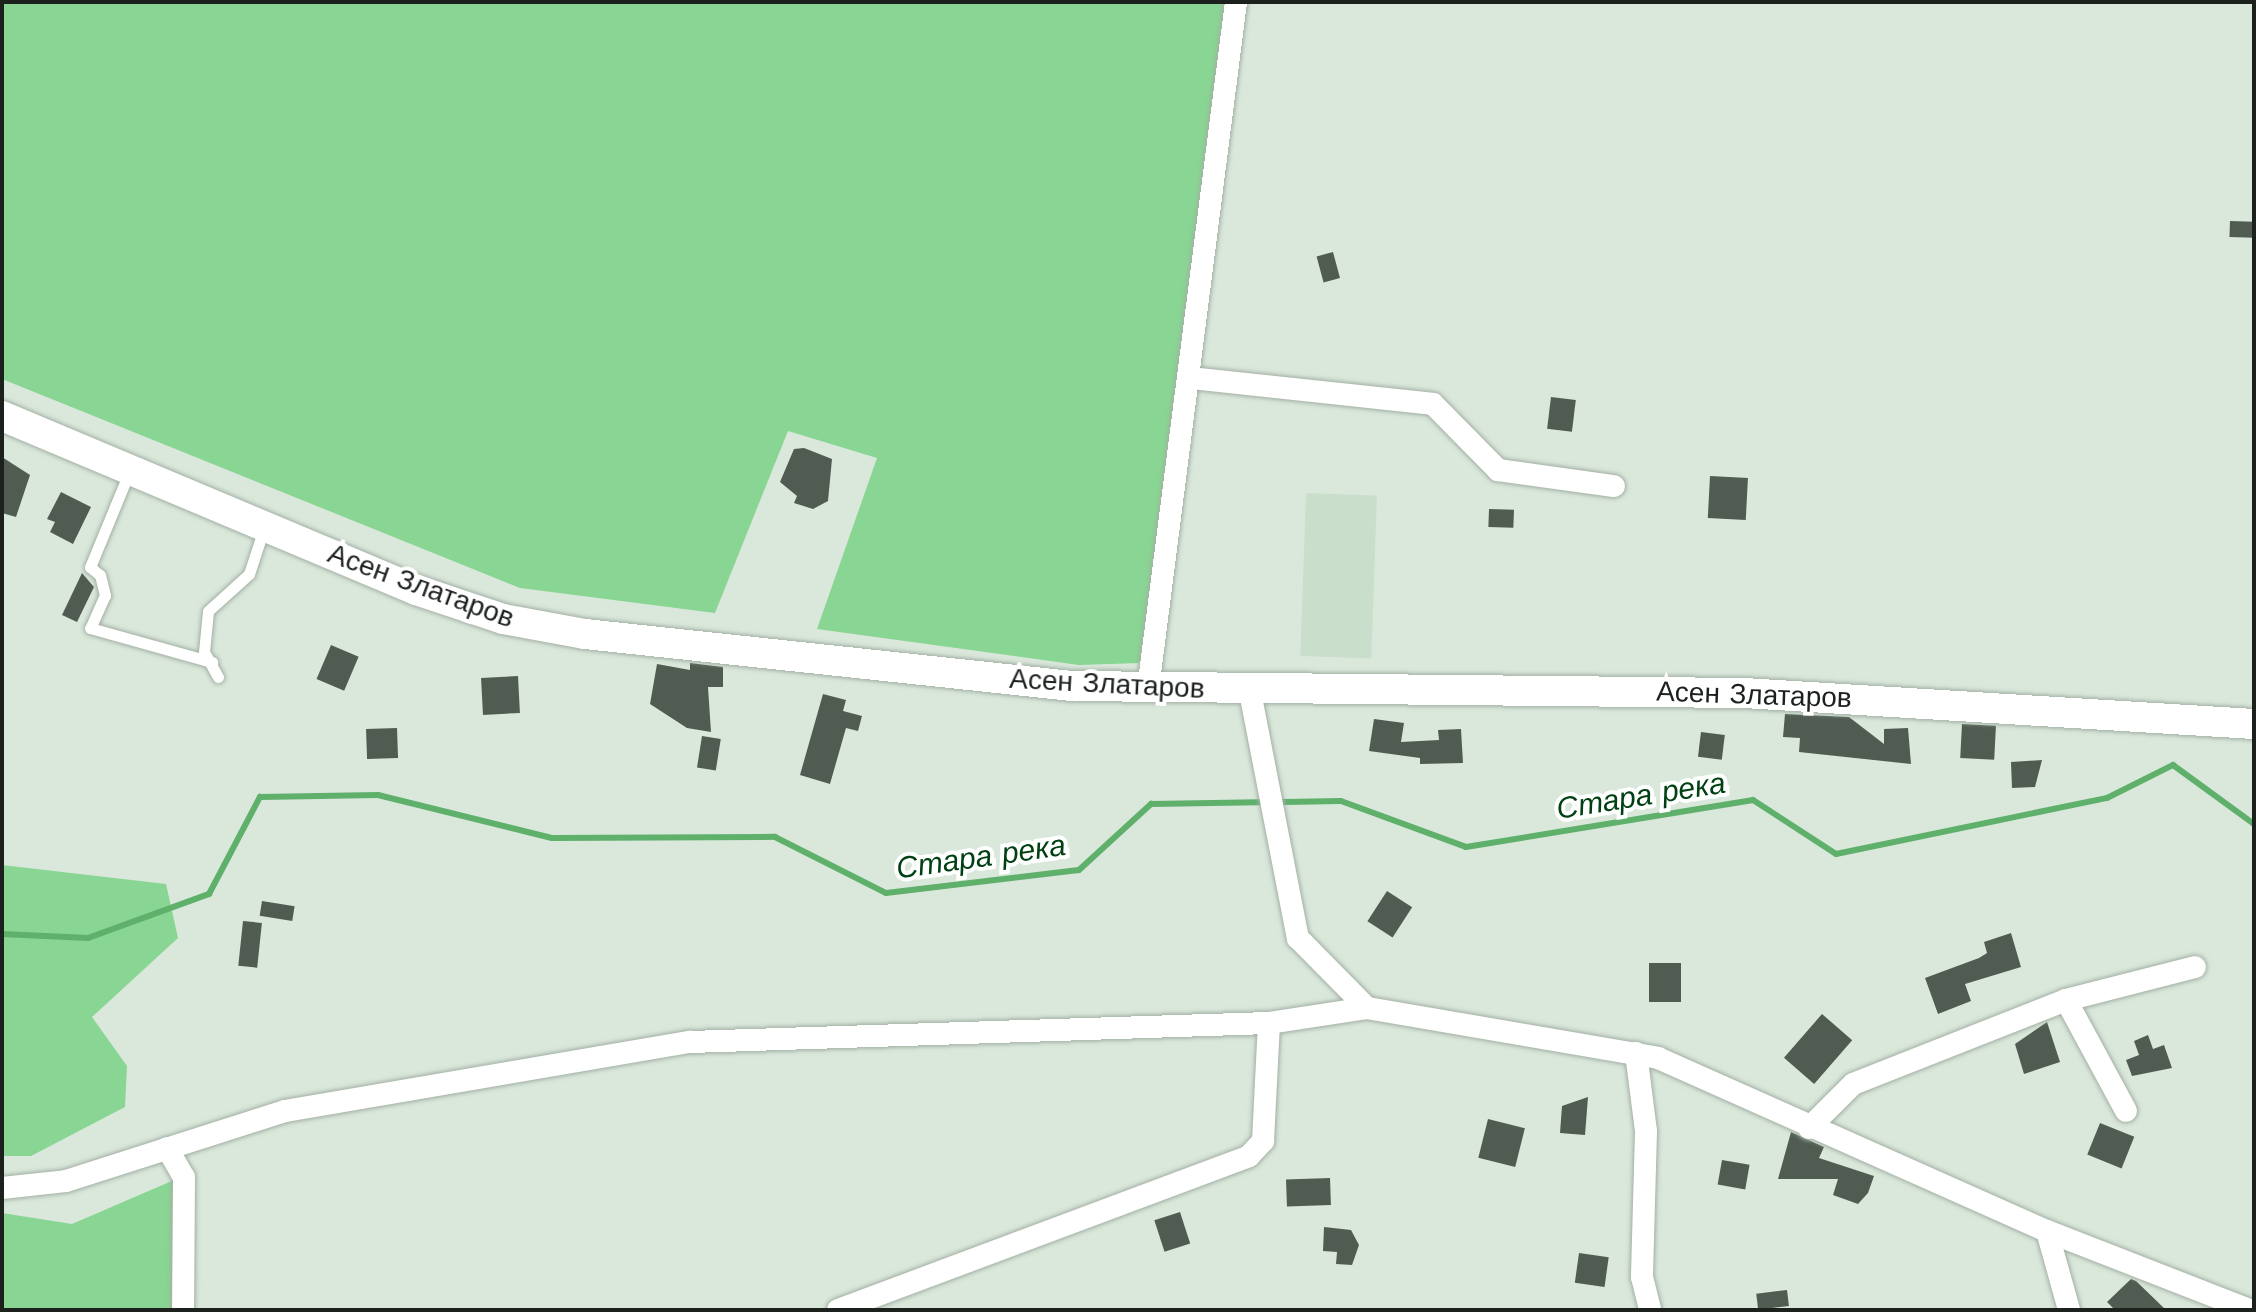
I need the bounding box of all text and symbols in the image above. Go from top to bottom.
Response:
street label: Асен Златаров [323,537,519,635]
street label: Асен Златаров [1008,662,1206,706]
street label: Асен Златаров [1656,675,1852,715]
water label: Стара река [1554,765,1728,827]
water label: Стара река [894,827,1068,887]

